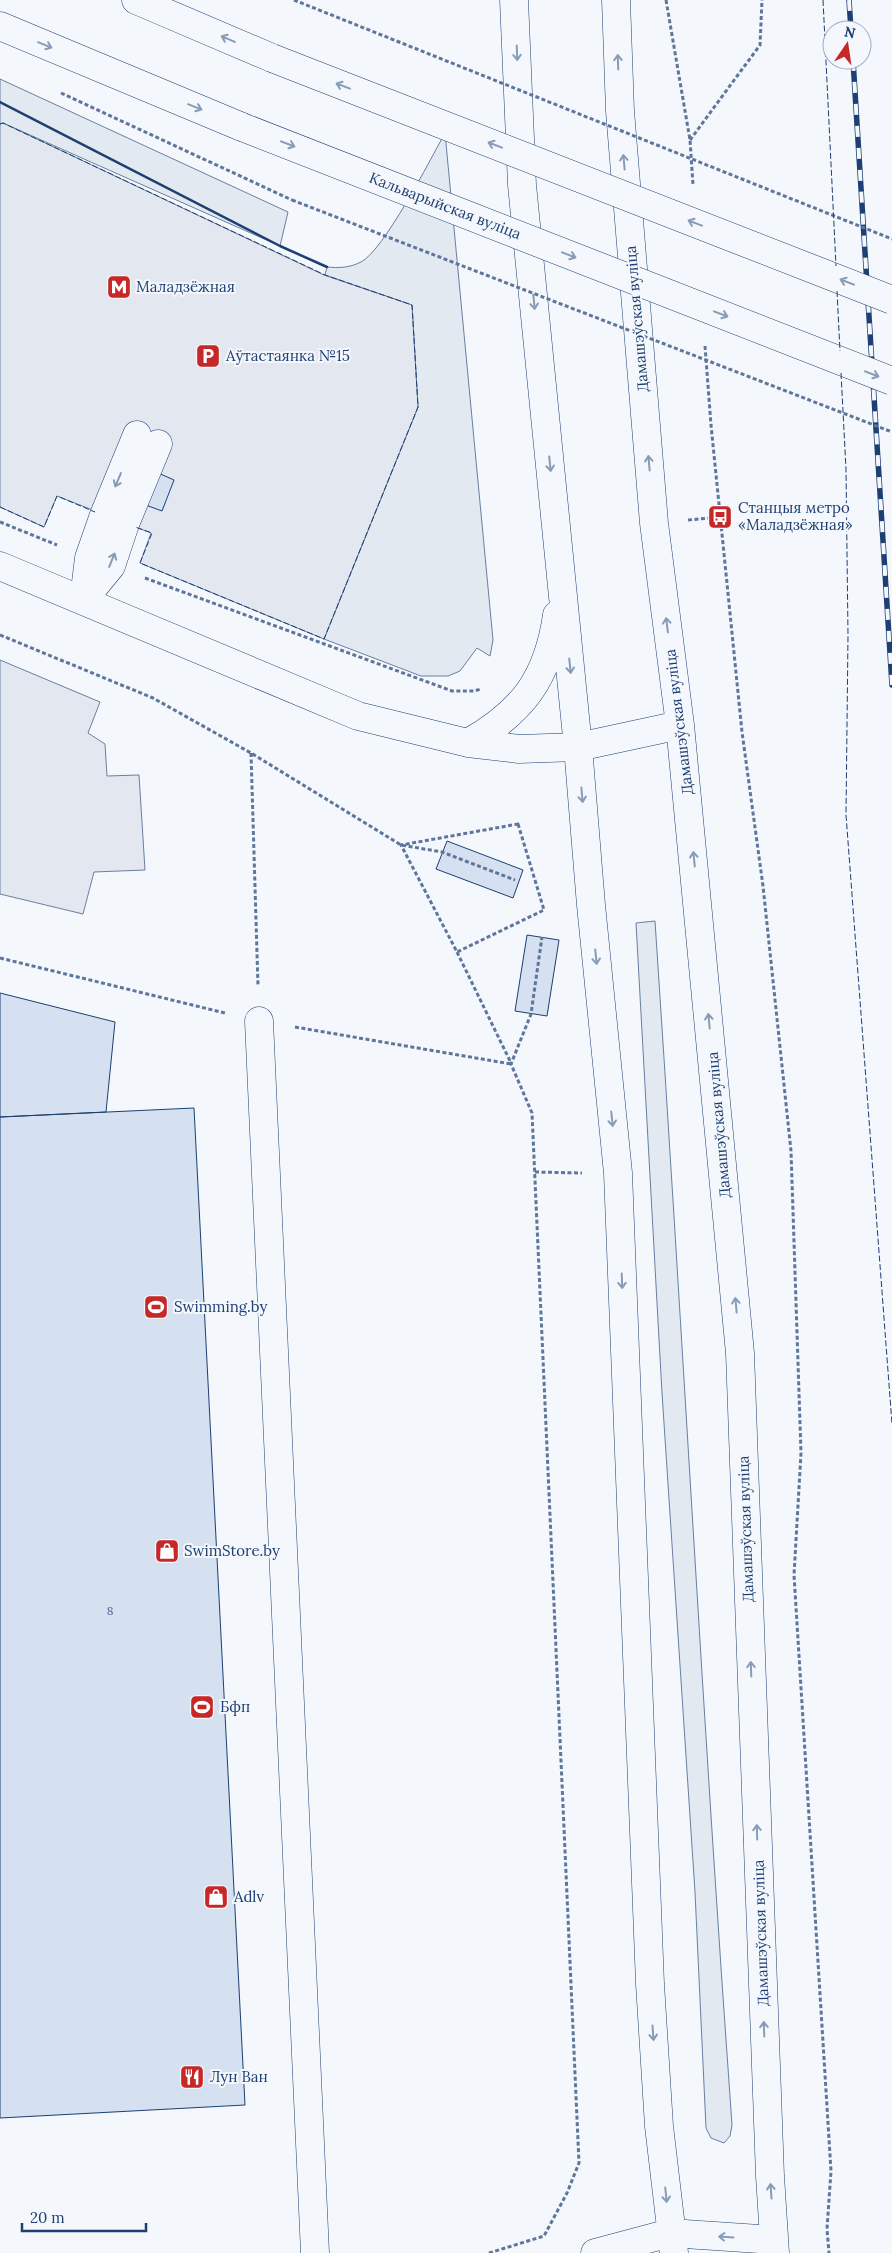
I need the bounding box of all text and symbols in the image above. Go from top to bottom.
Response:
north arrow [822,20,872,70]
text: N [843,22,857,42]
one-way arrow [220,34,236,43]
one-way arrow [37,41,52,50]
one-way arrow [512,45,521,61]
one-way arrow [614,55,623,71]
one-way arrow [336,81,352,90]
one-way arrow [187,103,202,112]
one-way arrow [280,140,295,150]
one-way arrow [488,140,503,149]
one-way arrow [620,154,629,170]
street label: Кальварыйская вуліца [367,168,524,243]
one-way arrow [688,218,703,227]
street label: Дамашэўская вуліца [621,245,652,393]
one-way arrow [561,251,577,260]
metro station icon: Маладзёжная [106,274,132,300]
place label: Маладзёжная [136,277,235,296]
one-way arrow [839,277,855,286]
one-way arrow [529,294,539,310]
one-way arrow [713,310,728,319]
parking icon: Аўтастаянка №15 [195,343,221,369]
place label: Аўтастаянка №15 [225,346,350,365]
one-way arrow [864,369,879,379]
one-way arrow [545,456,555,472]
one-way arrow [645,456,654,472]
one-way arrow [113,472,123,487]
place label: Станцыя метро «Маладзёжная» [738,498,853,534]
bus stop icon: Станцыя метро «Маладзёжная» [707,504,733,530]
one-way arrow [108,553,118,568]
one-way arrow [662,617,672,633]
street label: Дамашэўская вуліца [660,648,697,796]
one-way arrow [565,657,575,673]
one-way arrow [578,787,587,803]
one-way arrow [689,851,699,867]
one-way arrow [592,949,601,965]
one-way arrow [705,1013,714,1029]
street label: Дамашэўская вуліца [703,1051,734,1199]
one-way arrow [608,1111,617,1127]
one-way arrow [618,1273,627,1289]
sports icon: Swimming.by [143,1294,169,1320]
place label: Swimming.by [174,1297,267,1316]
one-way arrow [731,1297,740,1313]
street label: Дамашэўская вуліца [733,1455,758,1603]
shop icon: SwimStore.by [154,1538,180,1564]
place label: SwimStore.by [184,1541,280,1560]
house number: 8 [107,1603,114,1618]
one-way arrow [747,1662,756,1678]
sports icon: Бфп [189,1694,215,1720]
place label: Бфп [220,1697,250,1716]
one-way arrow [753,1824,762,1840]
street label: Дамашэўская вуліца [748,1859,773,2007]
shop icon: Adlv [203,1884,229,1910]
place label: Adlv [233,1887,264,1906]
one-way arrow [760,2021,769,2037]
one-way arrow [649,2025,658,2041]
restaurant icon: Лун Ван [179,2064,205,2090]
place label: Лун Ван [210,2067,268,2086]
one-way arrow [766,2184,775,2200]
one-way arrow [661,2186,671,2202]
scale bar [22,2200,146,2232]
text: 20 m [30,2208,65,2227]
one-way arrow [718,2232,734,2241]

